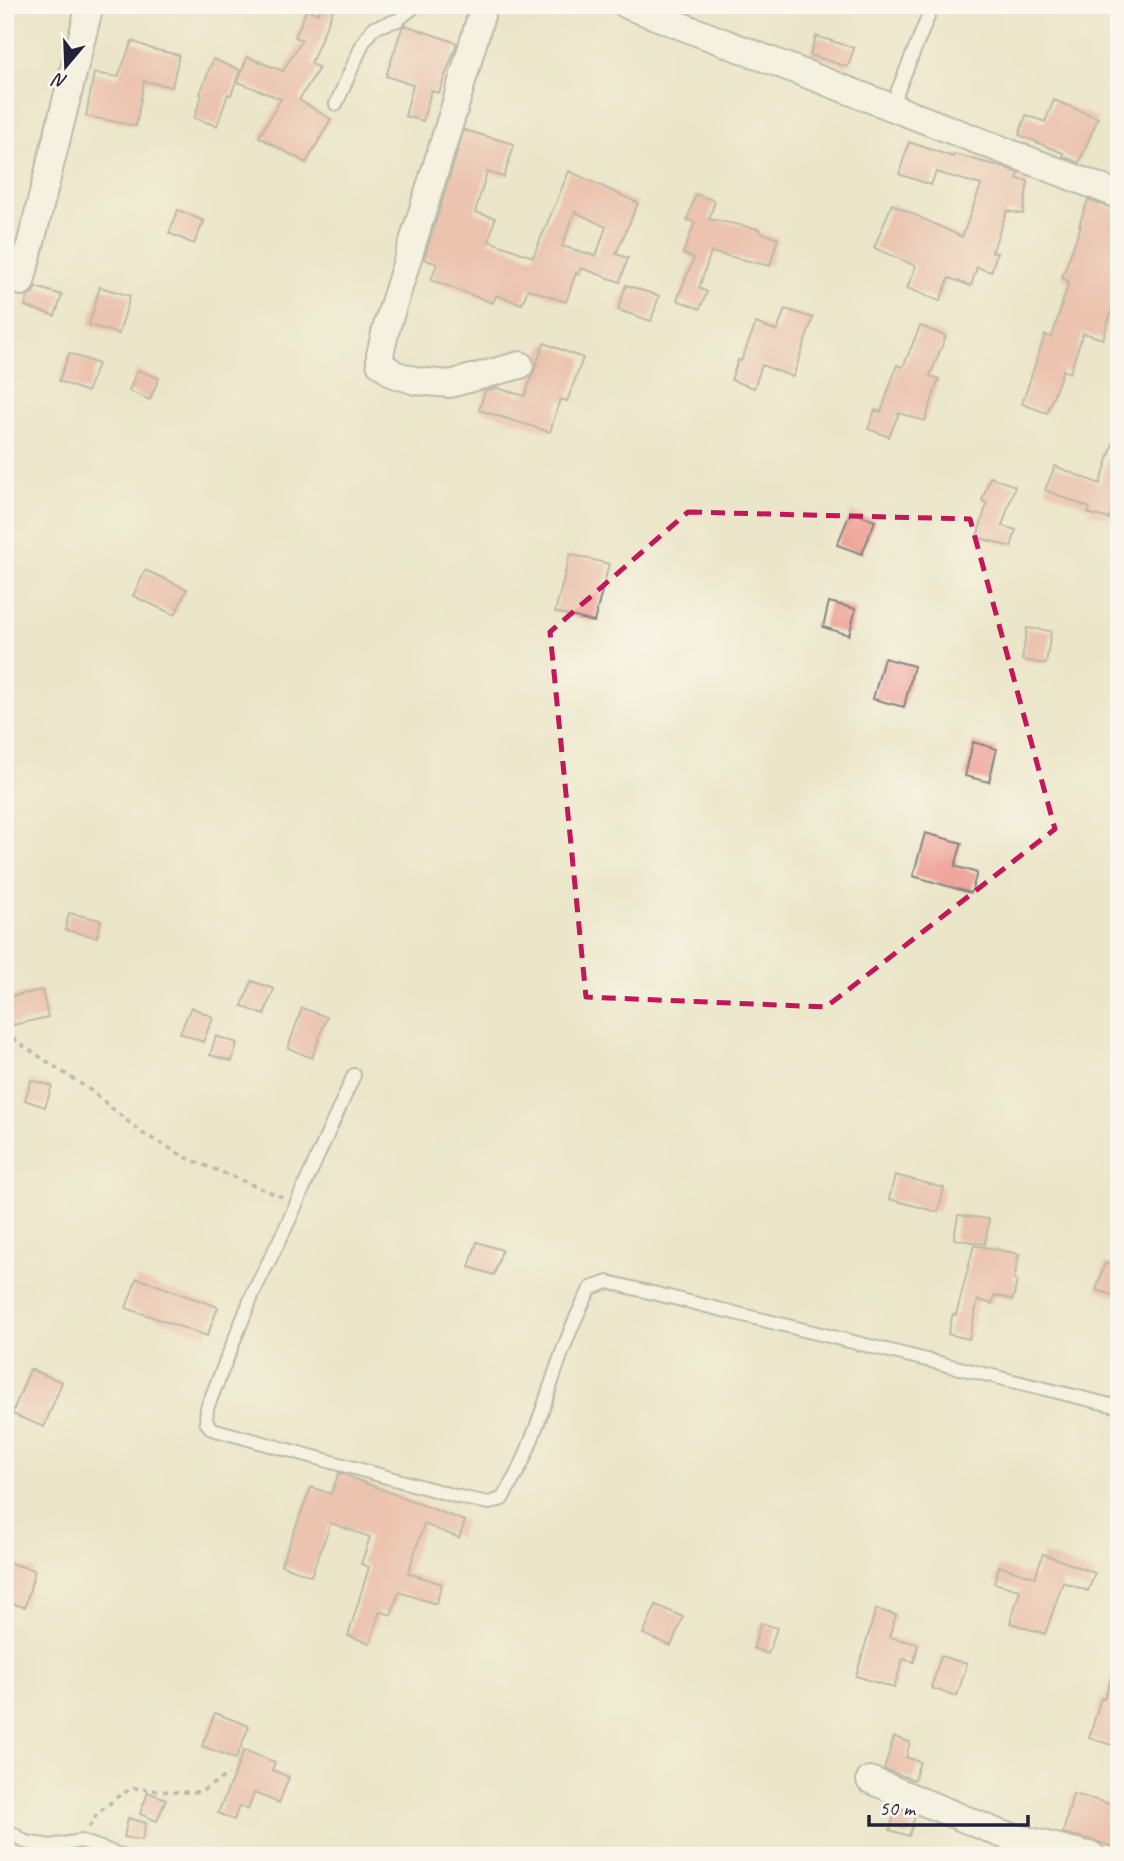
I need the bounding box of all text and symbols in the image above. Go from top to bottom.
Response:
north arrow [32,32,102,102]
text: N [48,67,70,94]
scale bar [869,1784,1028,1828]
text: 50 m [879,1795,917,1821]

